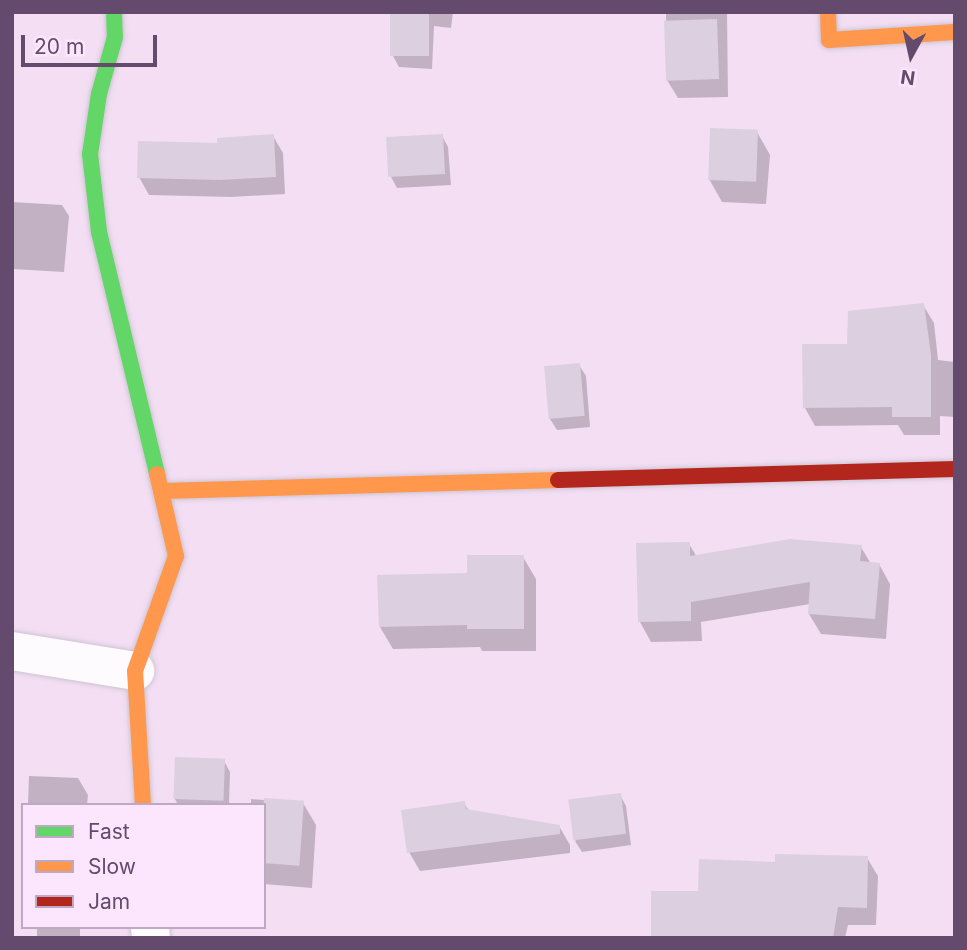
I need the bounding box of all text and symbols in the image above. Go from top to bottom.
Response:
scale bar [24,21,161,65]
north arrow [876,21,946,91]
text: 20 m [34,34,84,59]
text: N [899,65,917,90]
legend [21,803,266,929]
text: Fast [88,819,130,844]
text: Slow [88,854,136,879]
text: Jam [88,889,130,914]

